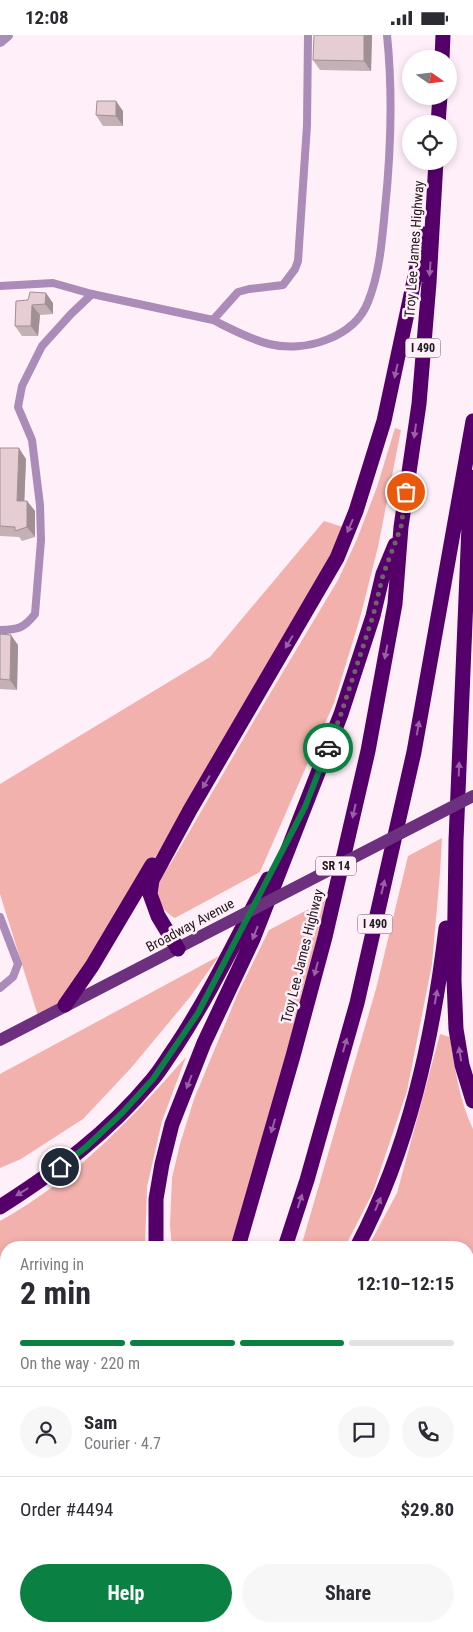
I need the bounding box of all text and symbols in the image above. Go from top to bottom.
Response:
text: 12:08 [25,6,69,29]
north arrow [402,50,458,105]
map controls [402,50,457,170]
button: locate [402,115,457,170]
street label: Troy Lee James Highway [401,180,427,318]
one-way arrow [425,262,433,278]
road number: I 490 [406,339,440,357]
one-way arrow [392,363,400,378]
one-way arrow [410,423,418,439]
pin [385,471,427,513]
icon: bag [392,478,420,506]
one-way arrow [346,519,354,533]
one-way arrow [284,636,293,649]
one-way arrow [382,644,390,660]
one-way arrow [415,720,423,736]
courier [303,723,353,773]
icon: car [314,734,342,762]
one-way arrow [455,761,463,777]
one-way arrow [202,775,210,790]
one-way arrow [350,804,358,819]
road number: SR 14 [316,856,356,875]
one-way arrow [379,879,387,895]
street label: Troy Lee James Highway [278,887,326,1024]
street label: Broadway Avenue [143,895,237,955]
road number: I 490 [358,915,392,934]
one-way arrow [251,926,258,941]
one-way arrow [312,962,320,977]
one-way arrow [432,989,440,1005]
one-way arrow [341,1037,349,1052]
one-way arrow [456,1046,464,1062]
one-way arrow [185,1075,193,1090]
one-way arrow [269,1119,277,1134]
pin [39,1146,81,1188]
icon: home [46,1153,74,1181]
one-way arrow [16,1188,29,1197]
one-way arrow [296,1193,304,1208]
one-way arrow [375,1197,383,1211]
text: Arriving in [20,1255,84,1274]
text: 12:10–12:15 [356,1272,454,1295]
text: 2 min [20,1274,91,1312]
text: On the way · 220 m [20,1354,140,1373]
button: person [20,1406,72,1458]
button: chat [338,1406,390,1458]
button: phone [402,1406,454,1458]
text: Sam [84,1411,117,1434]
text: Courier · 4.7 [84,1434,161,1453]
text: Order #4494 [20,1498,113,1521]
text: $29.80 [400,1498,454,1521]
button: Help [20,1564,232,1622]
button: Share [242,1564,454,1622]

